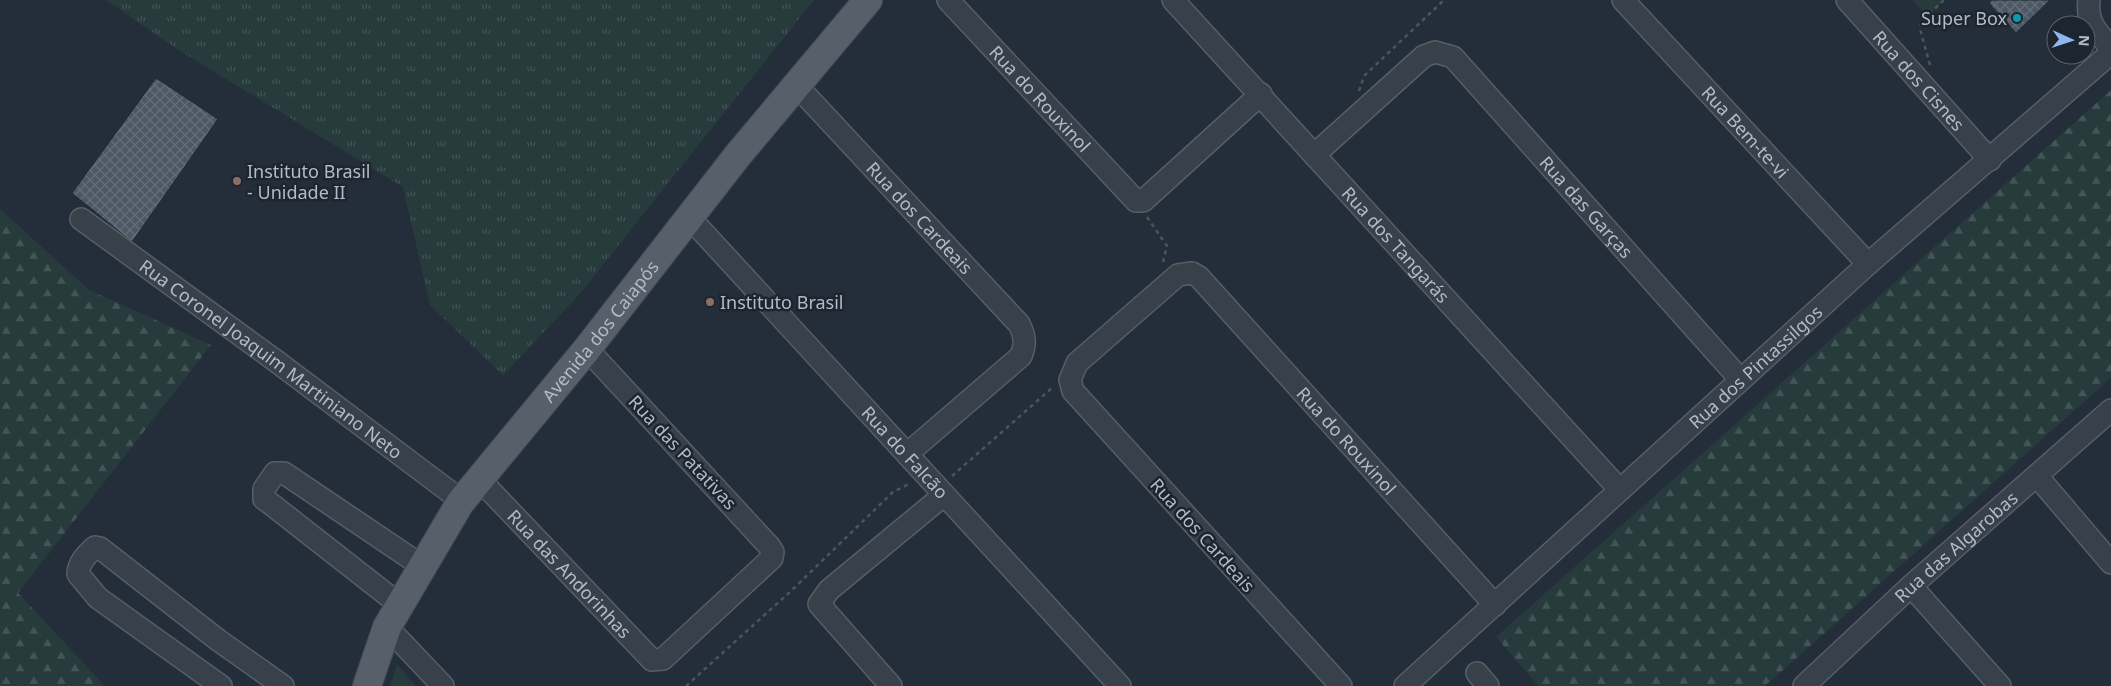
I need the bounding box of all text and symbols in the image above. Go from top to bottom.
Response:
place label: Super Box [1921,6,2007,30]
marker: Super Box [2011,12,2023,24]
north arrow [2046,15,2096,65]
street label: Rua dos Cisnes [1868,25,1970,136]
text: N [2075,35,2094,47]
street label: Rua do Rouxinol [984,40,1096,157]
street label: Rua Bem-te-vi [1697,81,1794,183]
street label: Rua das Garças [1535,151,1638,263]
street label: Rua dos Cardeais [861,156,978,279]
place label: Instituto Brasil - Unidade II [247,159,370,204]
marker: Instituto Brasil - Unidade II [231,175,243,187]
street label: Rua dos Tangarás [1337,181,1455,308]
street label: Rua Coronel Joaquim Martiniano Neto [135,254,407,464]
street label: Avenida dos Caiapós [536,255,664,407]
place label: Instituto Brasil [720,290,843,314]
marker: Instituto Brasil [704,296,716,308]
street label: Rua dos Pintassilgos [1683,300,1827,434]
street label: Rua do Rouxinol [1292,381,1402,500]
street label: Rua das Patativas [624,390,742,514]
street label: Rua do Falcão [857,401,954,504]
street label: Rua dos Cardeais [1145,473,1261,597]
street label: Rua das Algarobas [1889,486,2022,608]
street label: Rua das Andorinhas [502,504,637,643]

